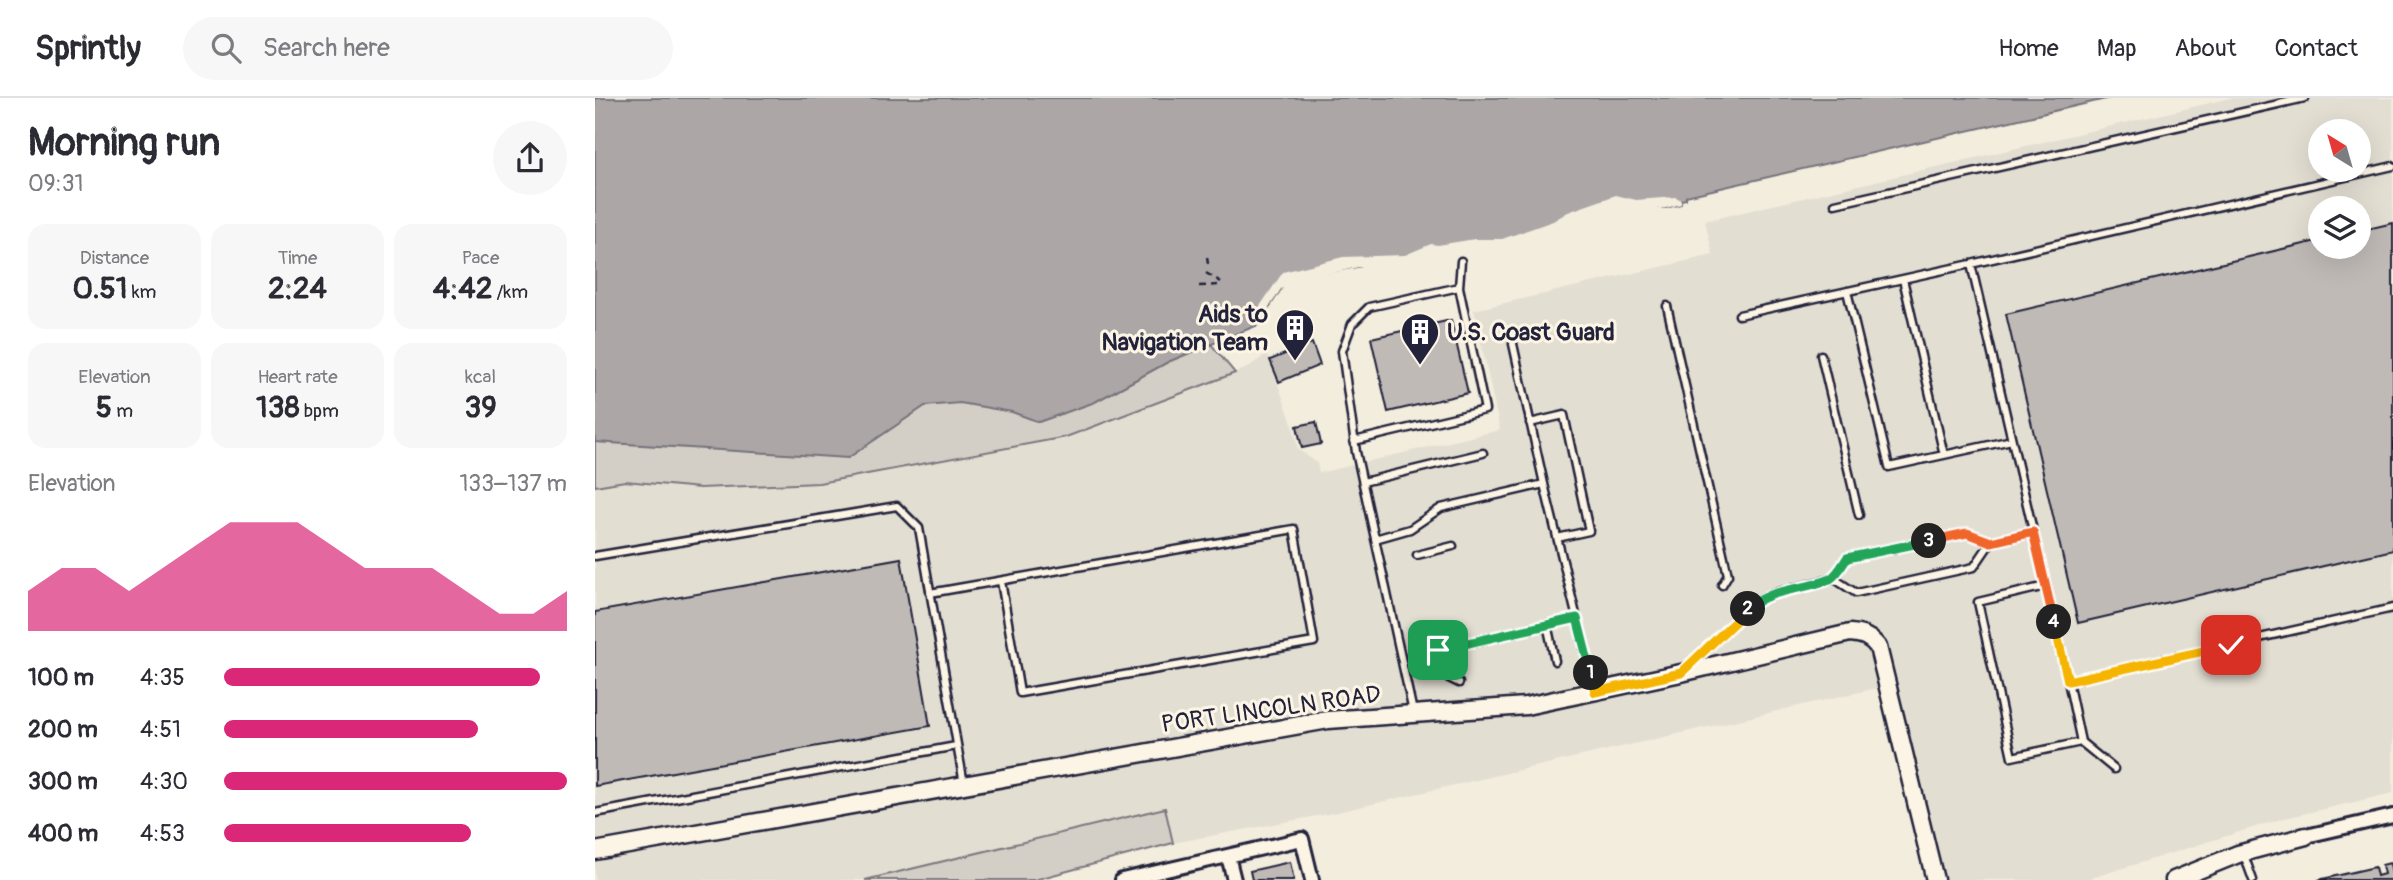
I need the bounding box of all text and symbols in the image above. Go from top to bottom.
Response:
search box [183,17,673,80]
text: Sprintly [35,28,141,69]
icon: search [207,29,245,67]
text: Search here [263,32,390,64]
text: Home [1998,34,2059,63]
text: Map [2097,34,2137,63]
text: About [2175,34,2237,63]
text: Contact [2275,34,2358,63]
text: Morning run [28,119,220,167]
north arrow [2308,119,2371,182]
map controls [2308,119,2371,259]
button: share [493,121,567,195]
text: 09:31 [28,169,84,198]
button: layers [2308,196,2371,259]
text: Distance [80,246,149,270]
text: Time [278,246,317,270]
text: Pace [462,246,499,270]
text: 0.51 [73,270,128,307]
text: 2:24 [268,270,327,307]
text: 4:42 [433,270,492,307]
text: km [128,280,156,304]
text: /km [492,280,528,304]
place label: Aids to Navigation Team [1101,300,1268,357]
building icon: Aids to Navigation Team [1274,307,1316,362]
building icon: U.S. Coast Guard [1399,311,1441,366]
place label: U.S. Coast Guard [1447,318,1615,347]
text: Elevation [78,365,151,389]
text: Heart rate [257,365,338,389]
text: kcal [465,365,496,389]
text: 5 [96,389,112,426]
text: 138 [256,389,300,426]
text: 39 [464,389,497,426]
text: m [112,399,133,423]
text: bpm [300,399,339,423]
text: Elevation [28,469,116,498]
text: 133–137 m [459,469,567,498]
pin: 3 [1911,524,1947,558]
text: 3 [1923,528,1934,552]
pin: 2 [1731,592,1765,626]
text: 2 [1742,596,1753,620]
pin: 4 [2037,604,2071,640]
text: 4 [2048,609,2059,633]
pin [2201,615,2261,675]
pin [1408,620,1468,680]
icon: check [2212,626,2250,664]
icon: arrive [1419,631,1457,669]
pin: 1 [1573,656,1609,690]
text: 1 [1587,660,1594,684]
text: 100 m [28,663,94,692]
text: 4:35 [140,663,185,692]
street label: PORT LINCOLN ROAD [1159,680,1383,739]
text: 200 m [28,715,98,744]
text: 4:51 [140,715,181,744]
text: 300 m [28,767,98,796]
text: 4:30 [140,767,188,796]
text: 400 m [28,819,98,848]
text: 4:53 [140,819,185,848]

